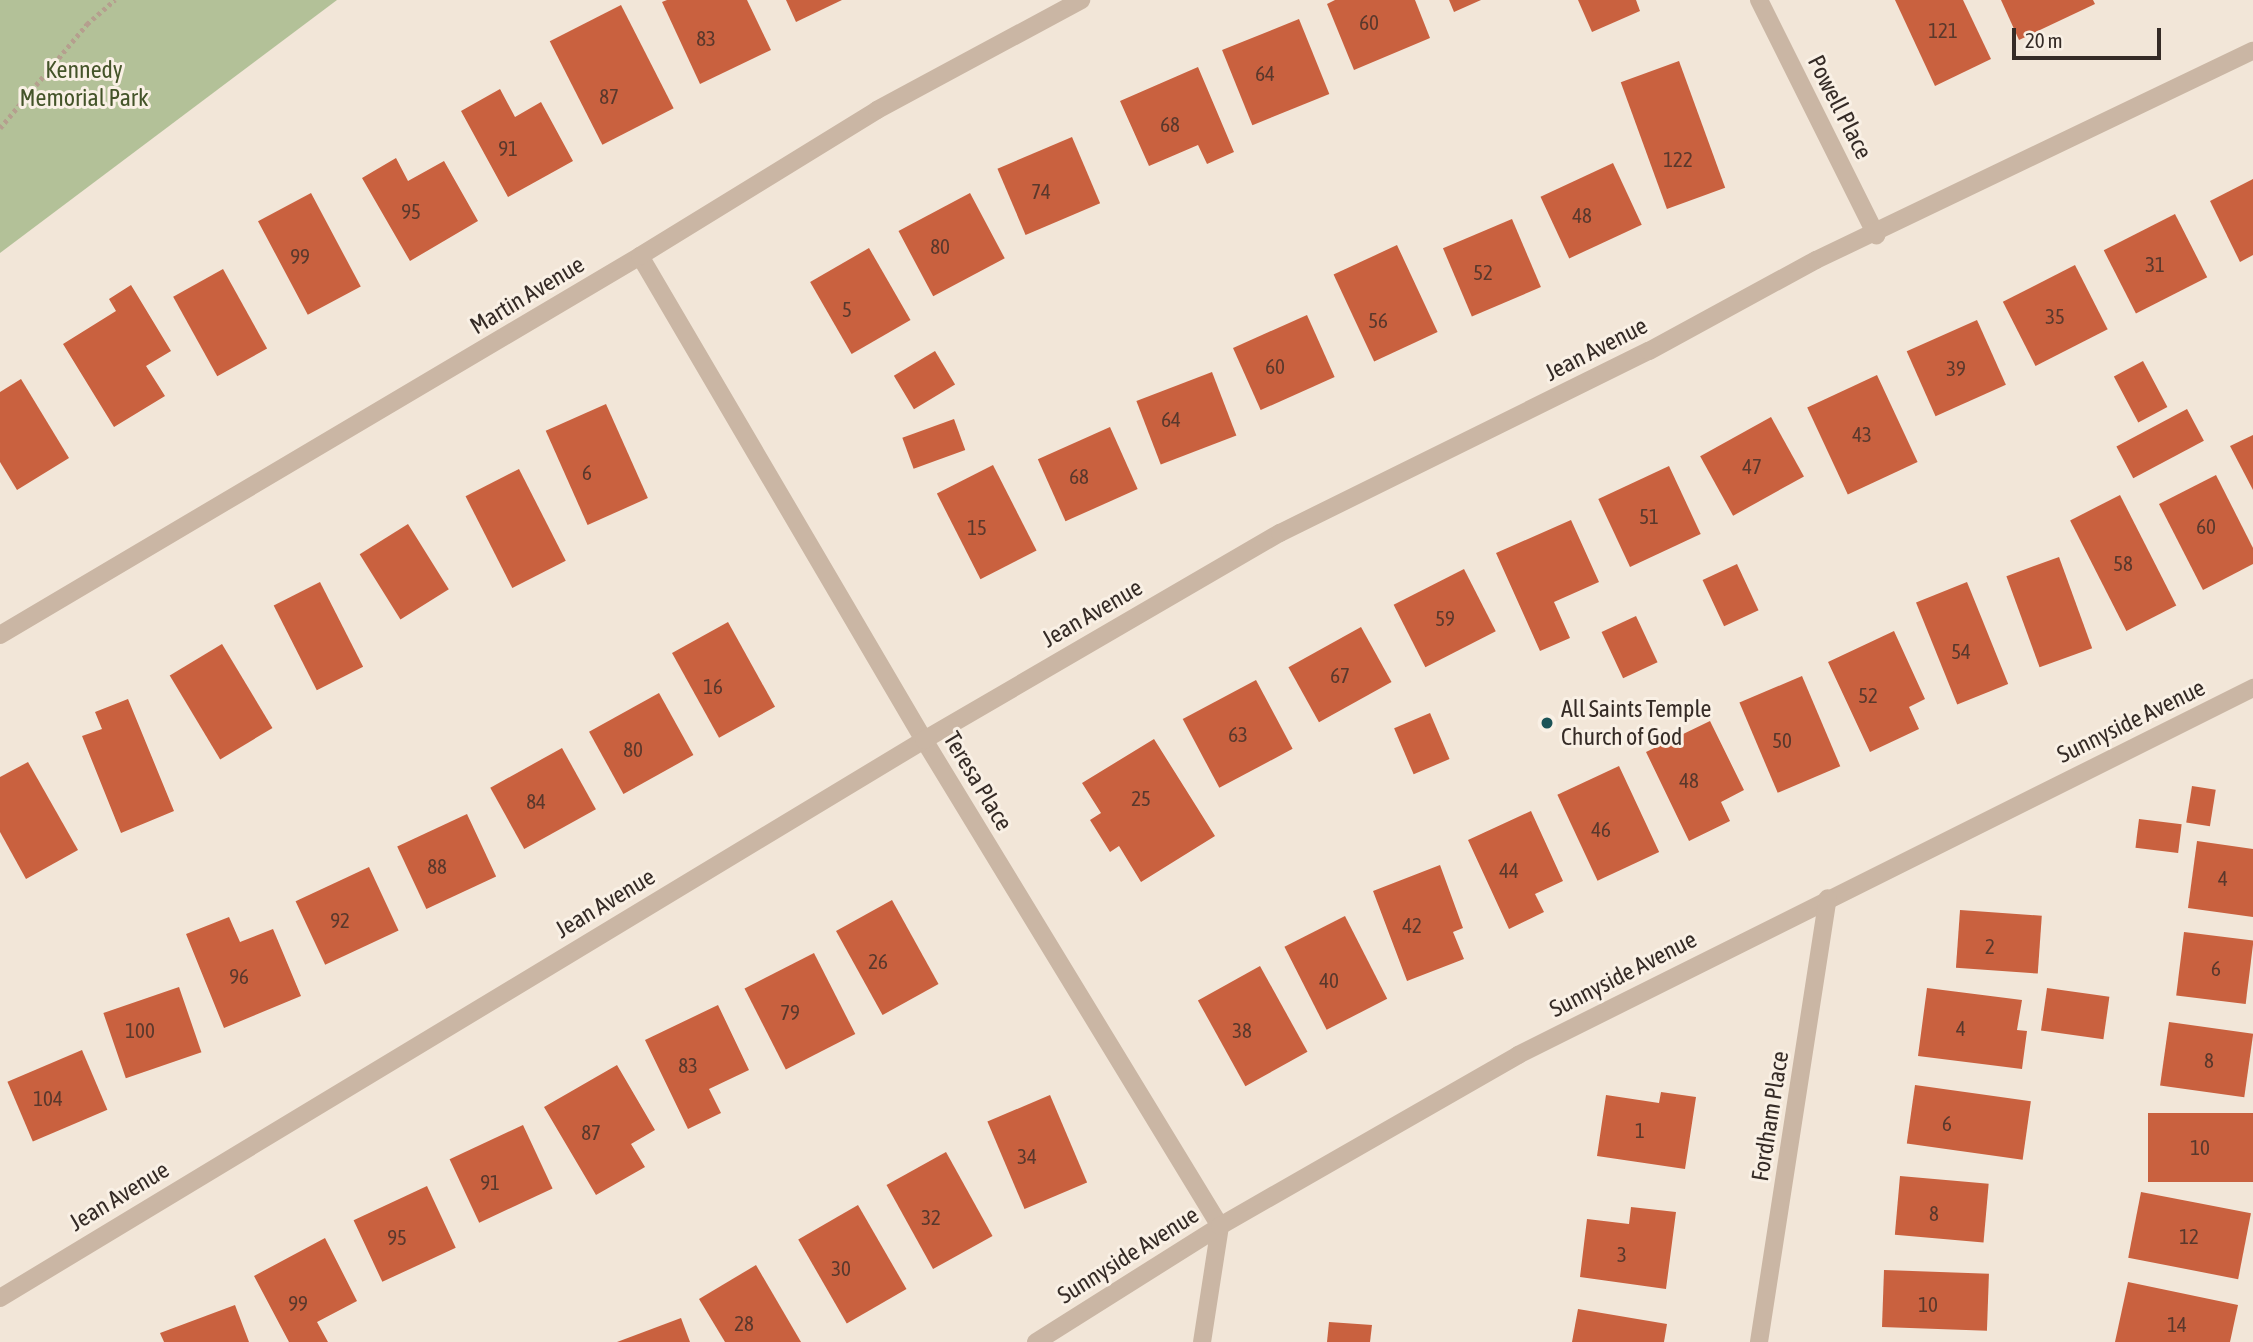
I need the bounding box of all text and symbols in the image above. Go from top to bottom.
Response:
house number: 60 [1359,9,1379,35]
scale bar [2015,14,2164,58]
house number: 121 [1928,17,1958,43]
house number: 83 [696,25,716,51]
text: 20 m [2025,28,2063,52]
street label: Powell Place [1802,50,1878,164]
park label: Kennedy Memorial Park [19,56,149,112]
house number: 64 [1255,60,1275,86]
house number: 87 [599,83,619,109]
house number: 68 [1160,111,1180,137]
house number: 91 [498,135,518,161]
house number: 122 [1663,146,1693,172]
house number: 74 [1031,178,1051,204]
house number: 95 [401,198,421,224]
house number: 48 [1572,202,1592,228]
house number: 80 [930,233,950,259]
house number: 99 [290,243,310,269]
street label: Martin Avenue [465,250,589,340]
house number: 31 [2145,251,2165,277]
house number: 52 [1473,259,1493,285]
house number: 5 [842,296,852,322]
house number: 35 [2045,303,2065,329]
house number: 56 [1368,307,1388,333]
street label: Jean Avenue [1540,311,1652,387]
house number: 60 [1265,353,1285,379]
house number: 39 [1946,355,1966,381]
house number: 64 [1161,406,1181,432]
house number: 43 [1852,421,1872,447]
house number: 47 [1742,453,1762,479]
house number: 6 [582,459,592,485]
house number: 68 [1069,463,1089,489]
house number: 51 [1639,503,1659,529]
house number: 60 [2196,513,2216,539]
house number: 15 [967,514,987,540]
house number: 58 [2113,550,2133,576]
street label: Jean Avenue [1037,573,1147,653]
house number: 59 [1435,605,1455,631]
house number: 54 [1951,638,1971,664]
house number: 67 [1330,662,1350,688]
house number: 16 [703,673,723,699]
street label: Sunnyside Avenue [2052,673,2210,769]
house number: 52 [1858,682,1878,708]
place label: All Saints Temple Church of God [1561,695,1712,751]
marker: All Saints Temple Church of God [1539,715,1555,731]
house number: 63 [1228,721,1248,747]
street label: Teresa Place [937,726,1019,836]
house number: 50 [1772,727,1792,753]
house number: 80 [623,736,643,762]
house number: 48 [1679,767,1699,793]
house number: 25 [1131,785,1151,811]
house number: 84 [526,788,546,814]
house number: 46 [1591,816,1611,842]
house number: 88 [427,853,447,879]
house number: 44 [1499,857,1519,883]
street label: Jean Avenue [550,862,660,944]
house number: 4 [2218,865,2228,891]
house number: 92 [330,907,350,933]
house number: 42 [1402,912,1422,938]
street label: Sunnyside Avenue [1545,925,1701,1023]
house number: 2 [1985,933,1995,959]
house number: 26 [868,948,888,974]
house number: 6 [2211,955,2221,981]
house number: 96 [229,963,249,989]
house number: 40 [1319,967,1339,993]
house number: 79 [780,999,800,1025]
house number: 4 [1956,1015,1966,1041]
house number: 100 [125,1017,155,1043]
house number: 38 [1232,1017,1252,1043]
house number: 8 [2204,1047,2214,1073]
street label: Fordham Place [1746,1049,1794,1183]
house number: 83 [678,1052,698,1078]
house number: 104 [33,1085,63,1111]
house number: 6 [1942,1110,1952,1136]
house number: 1 [1635,1117,1645,1143]
house number: 87 [581,1119,601,1145]
house number: 10 [2190,1134,2210,1160]
house number: 34 [1017,1143,1037,1169]
street label: Jean Avenue [64,1155,174,1237]
house number: 91 [480,1169,500,1195]
street label: Sunnyside Avenue [1052,1200,1204,1310]
house number: 8 [1929,1200,1939,1226]
house number: 32 [921,1204,941,1230]
house number: 12 [2179,1223,2199,1249]
house number: 95 [387,1224,407,1250]
house number: 3 [1617,1241,1627,1267]
house number: 30 [831,1255,851,1281]
house number: 99 [288,1290,308,1316]
house number: 10 [1918,1291,1938,1317]
house number: 28 [734,1310,754,1336]
house number: 14 [2167,1311,2187,1337]

